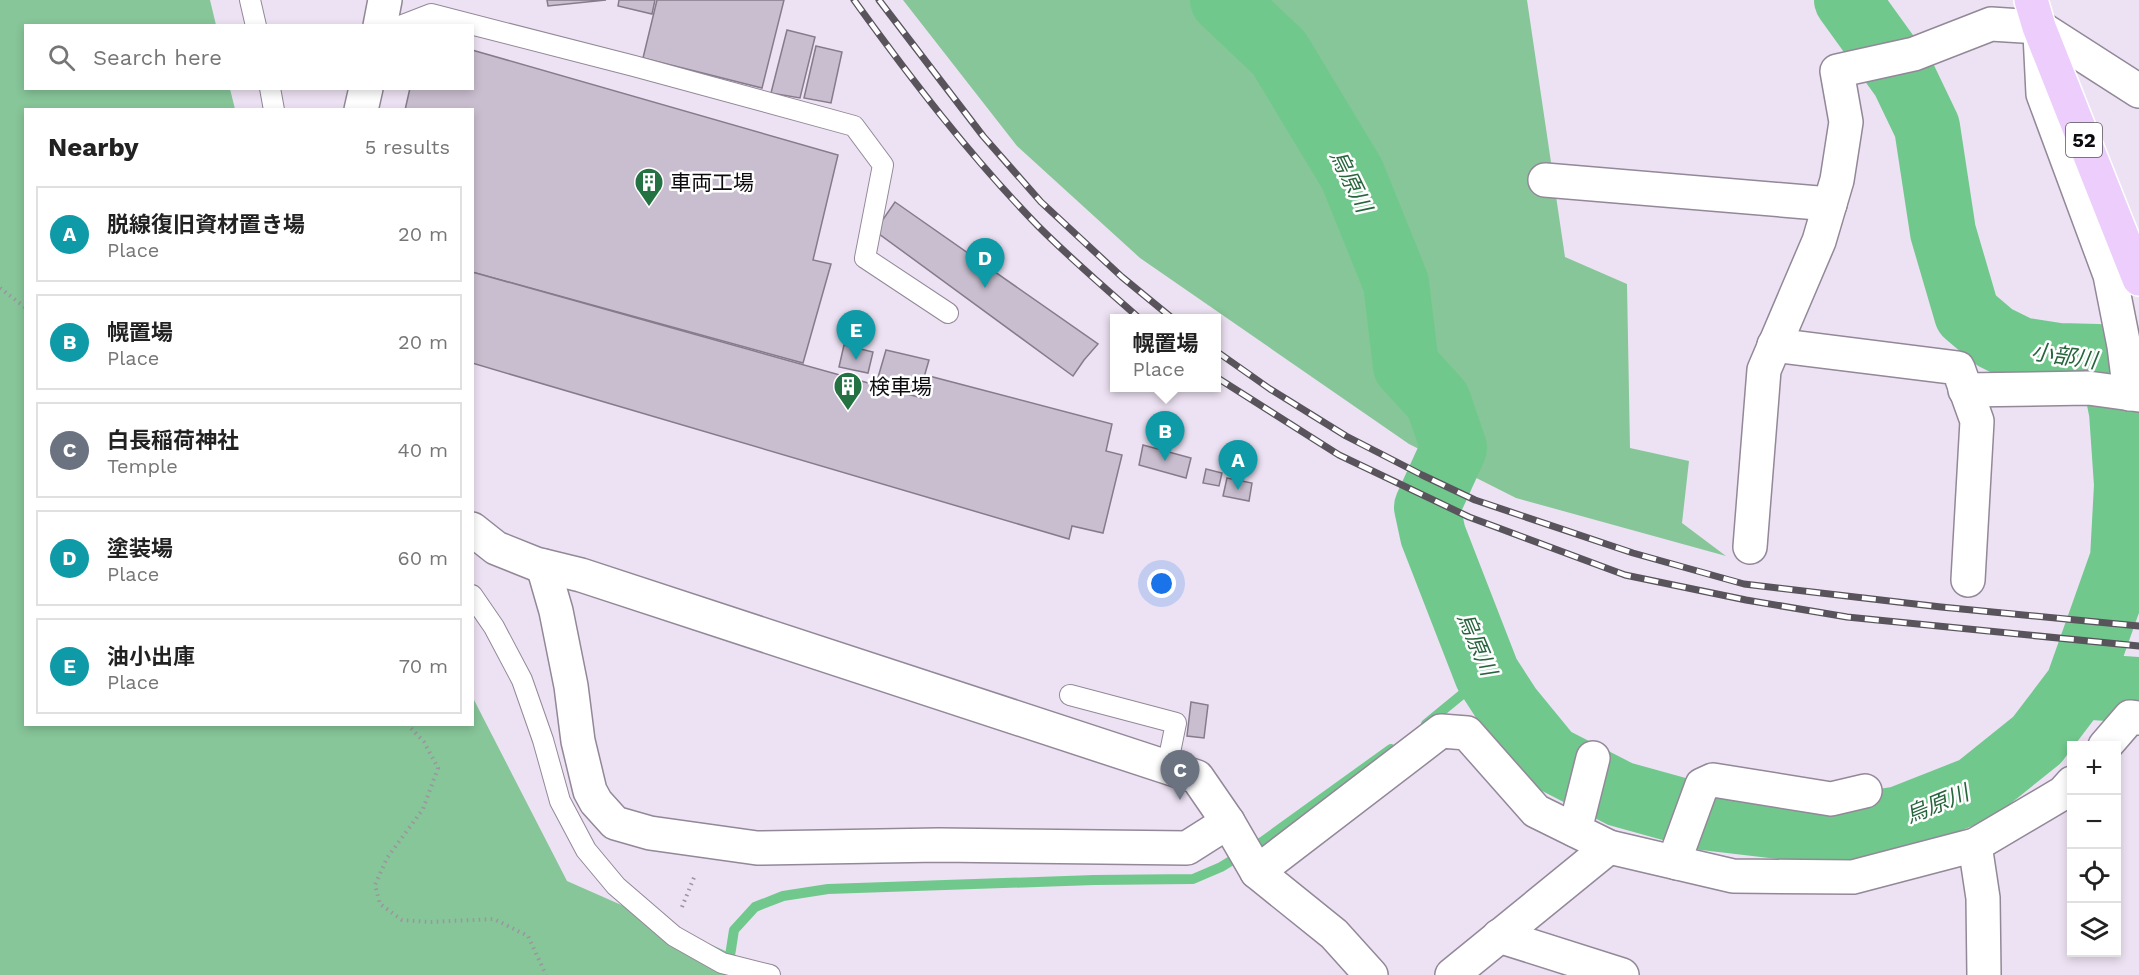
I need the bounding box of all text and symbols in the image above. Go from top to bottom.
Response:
search box [24,24,474,90]
icon: search [45,41,78,74]
text: Search here [93,45,222,70]
road number: 52 [2066,123,2102,157]
text: Nearby [48,132,139,162]
text: 5 results [365,135,450,159]
water label: 烏原川 [1325,146,1378,218]
building icon: 車両工場 [633,166,665,208]
place label: 車両工場 [670,170,754,195]
text: 脱線復旧資材置き場 [107,212,305,237]
text: A [63,222,76,246]
text: 20 m [398,222,448,246]
text: Place [107,238,159,262]
pin: D [966,238,1004,288]
pin: E [836,310,876,360]
popup [1110,314,1221,392]
text: 幌置場 [107,320,173,345]
text: B [63,330,76,354]
text: 20 m [398,330,448,354]
text: 幌置場 [1132,331,1199,356]
water label: 小部川 [2030,339,2100,373]
text: Place [107,346,159,370]
text: Place [1132,357,1185,381]
building icon: 検車場 [832,370,864,412]
place label: 検車場 [869,374,932,399]
pin: B [1146,412,1184,461]
text: 白長稲荷神社 [107,428,239,453]
text: C [63,438,76,462]
text: 40 m [397,438,448,462]
pin: A [1218,440,1258,490]
text: Temple [107,454,178,478]
text: 塗装場 [107,536,173,561]
text: D [62,546,77,570]
text: 60 m [398,546,448,570]
text: Place [107,562,159,586]
your location [1147,569,1176,598]
water label: 烏原川 [1453,609,1502,681]
text: 油小出庫 [107,644,195,669]
text: E [63,654,76,678]
text: 70 m [399,654,448,678]
text: Place [107,670,159,694]
map controls [2067,741,2121,957]
button: + [2067,741,2121,795]
pin: C [1160,750,1200,800]
water label: 烏原川 [1902,779,1974,828]
button: − [2067,795,2121,849]
button: locate [2067,849,2121,903]
button: layers [2067,903,2121,957]

